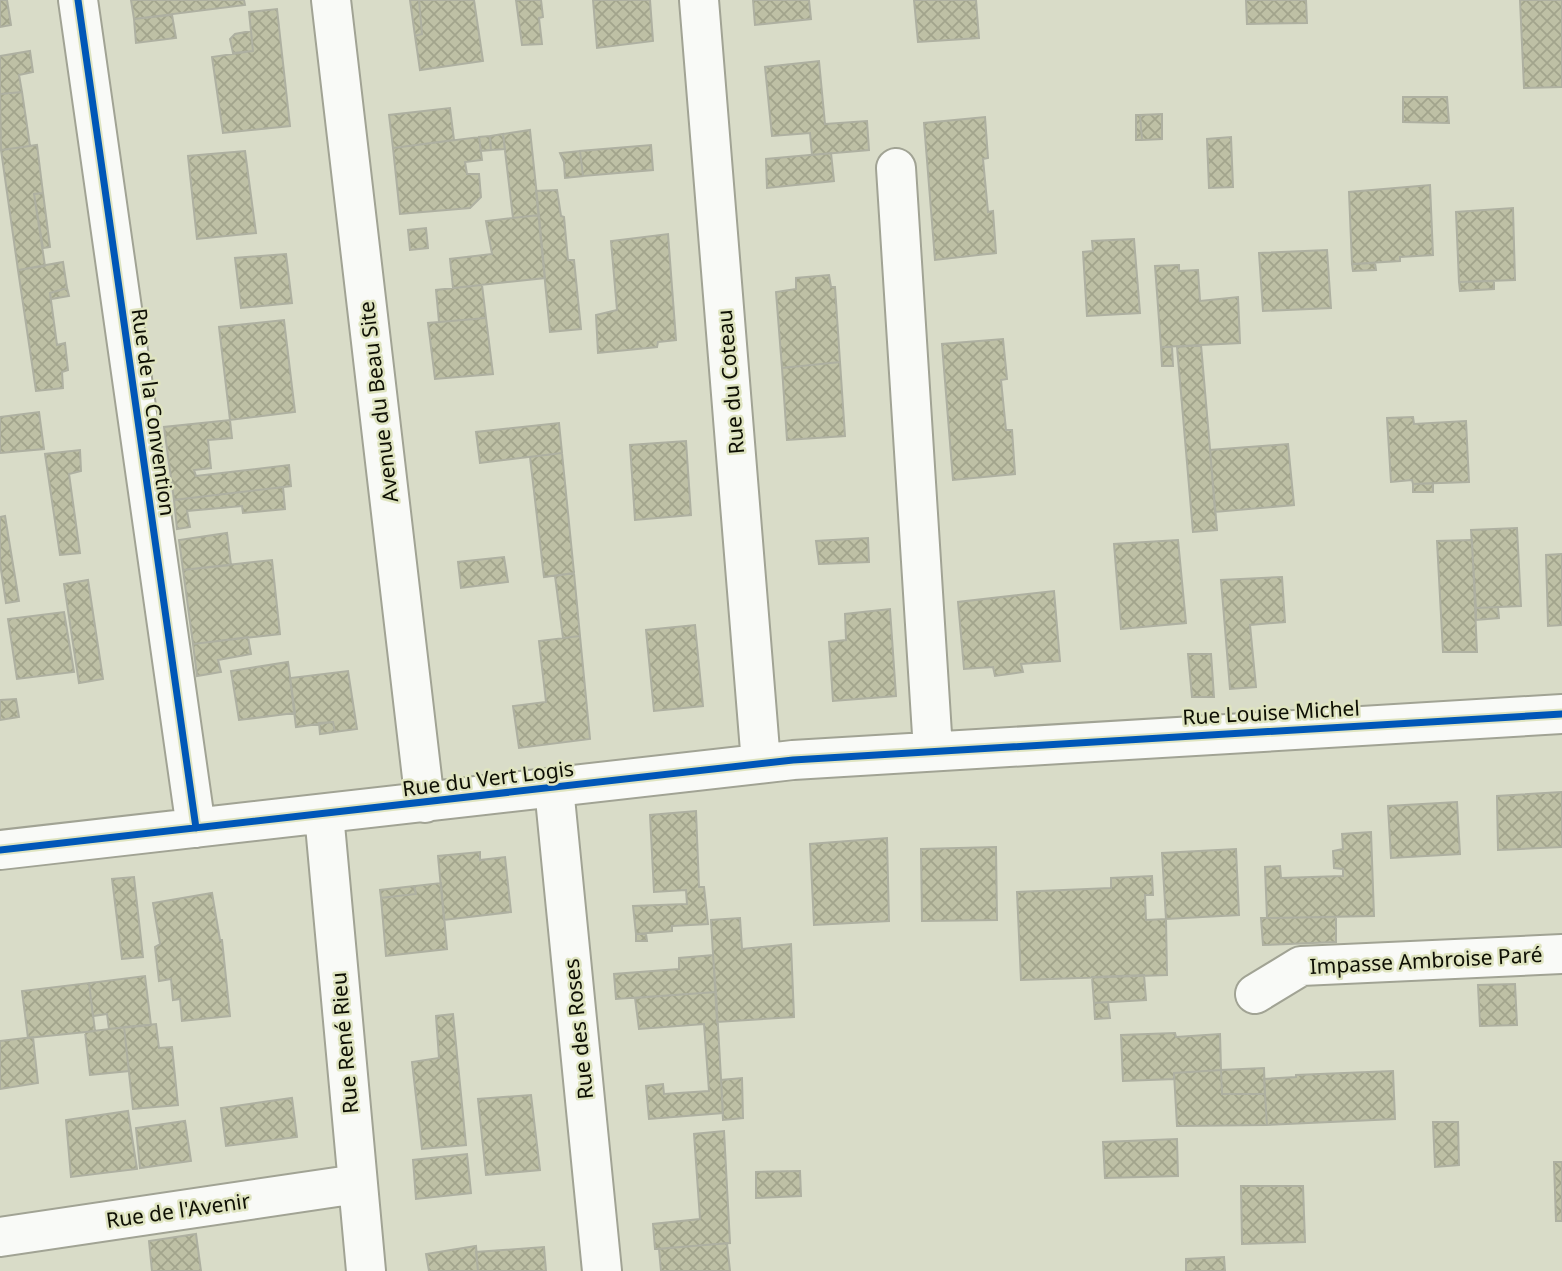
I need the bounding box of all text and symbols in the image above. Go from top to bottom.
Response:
street label: Avenue du Beau Site [352,300,404,504]
street label: Rue de la Convention [126,306,182,518]
street label: Rue du Coteau [710,309,750,455]
street label: Rue Louise Michel [1182,693,1360,731]
street label: Rue du Vert Logis [401,754,575,802]
street label: Impasse Ambroise Paré [1309,940,1543,980]
street label: Rue des Roses [557,957,599,1101]
street label: Rue René Rieu [324,971,364,1115]
street label: Rue de l'Avenir [104,1186,252,1234]

